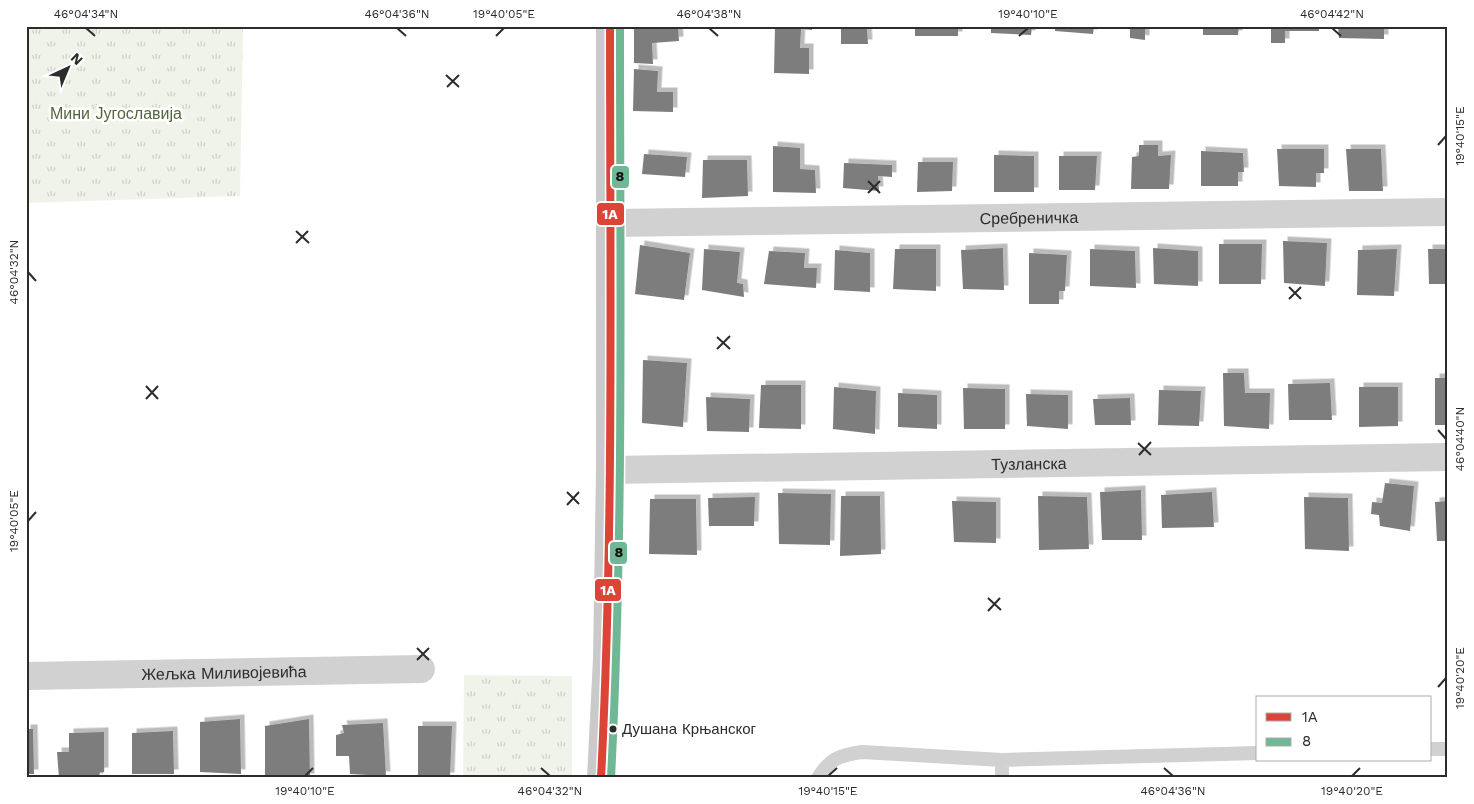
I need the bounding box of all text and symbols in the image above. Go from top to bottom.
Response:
text: 46°04'34"N [54,7,118,21]
text: 46°04'36"N [364,7,430,21]
text: 19°40'05"E [473,7,535,21]
text: 46°04'38"N [676,7,742,21]
text: 19°40'10"E [998,7,1058,21]
text: 46°04'42"N [1300,7,1364,21]
north arrow [42,42,92,92]
text: N [68,49,86,68]
park label: Мини Југославија [50,104,182,123]
text: 19°40'15"E [1453,106,1467,166]
line badge: 8 [611,165,630,189]
text: 8 [616,168,625,184]
line badge: 1A [596,202,625,226]
text: 1A [602,206,618,222]
street label: Сребреничка [980,207,1078,228]
text: 46°04'32"N [7,240,21,304]
text: 46°04'40"N [1453,407,1467,471]
street label: Тузланска [991,453,1067,474]
text: 19°40'05"E [7,490,21,552]
line badge: 8 [609,541,628,565]
text: 8 [615,544,624,560]
line badge: 1A [594,578,622,602]
text: 1A [600,582,616,598]
text: 19°40'20"E [1453,647,1467,709]
street label: Жељка Миливојевића [141,662,307,683]
legend [1256,696,1432,762]
text: 1A [1302,708,1318,726]
place label: Душана Крњанског [622,720,757,738]
marker: Душана Крњанског [608,724,618,734]
text: 8 [1302,732,1311,750]
text: 19°40'10"E [275,784,335,798]
text: 46°04'32"N [518,784,582,798]
text: 19°40'15"E [798,784,858,798]
text: 46°04'36"N [1140,784,1206,798]
text: 19°40'20"E [1321,784,1383,798]

